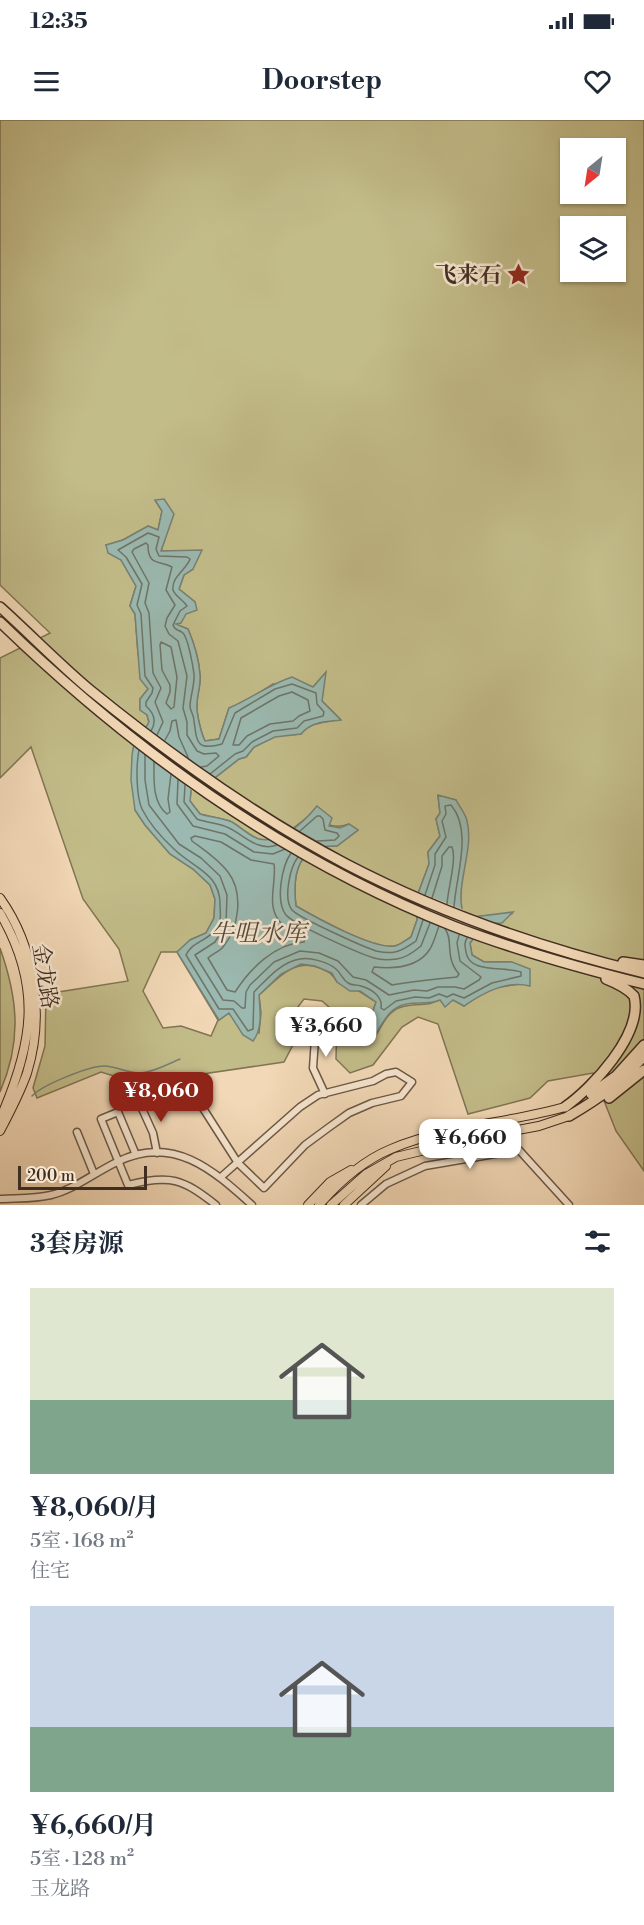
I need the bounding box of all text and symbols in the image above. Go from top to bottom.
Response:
text: 12:35 [30,8,88,35]
text: Doorstep [262,64,382,98]
icon: menu [30,65,63,98]
icon: heart [581,65,614,98]
north arrow [560,138,626,204]
map controls [560,138,626,282]
button: layers [560,216,626,282]
place icon: 飞来石 [506,261,532,287]
place label: 飞来石 [435,262,501,289]
water label: 牛咀水库 [210,919,310,949]
street label: 金龙路 [26,942,63,1011]
pin: ¥3,660 [277,1007,375,1058]
text: ¥3,660 [289,1014,363,1039]
pin: ¥8,060 [112,1072,210,1123]
text: ¥8,060 [123,1079,199,1104]
pin: ¥6,660 [421,1119,519,1170]
text: ¥6,660 [433,1126,507,1151]
scale bar [18,1163,147,1190]
text: 200 m [27,1166,75,1186]
icon: filters [581,1225,614,1258]
text: 3套房源 [30,1228,124,1260]
icon: home [268,1327,376,1435]
text: ¥8,060/月 [30,1492,160,1524]
text: 5室 · 168 m² [30,1529,134,1554]
text: 住宅 [30,1559,70,1584]
icon: home [268,1645,376,1753]
text: ¥6,660/月 [30,1810,157,1842]
text: 5室 · 128 m² [30,1847,134,1872]
text: 玉龙路 [30,1877,90,1902]

